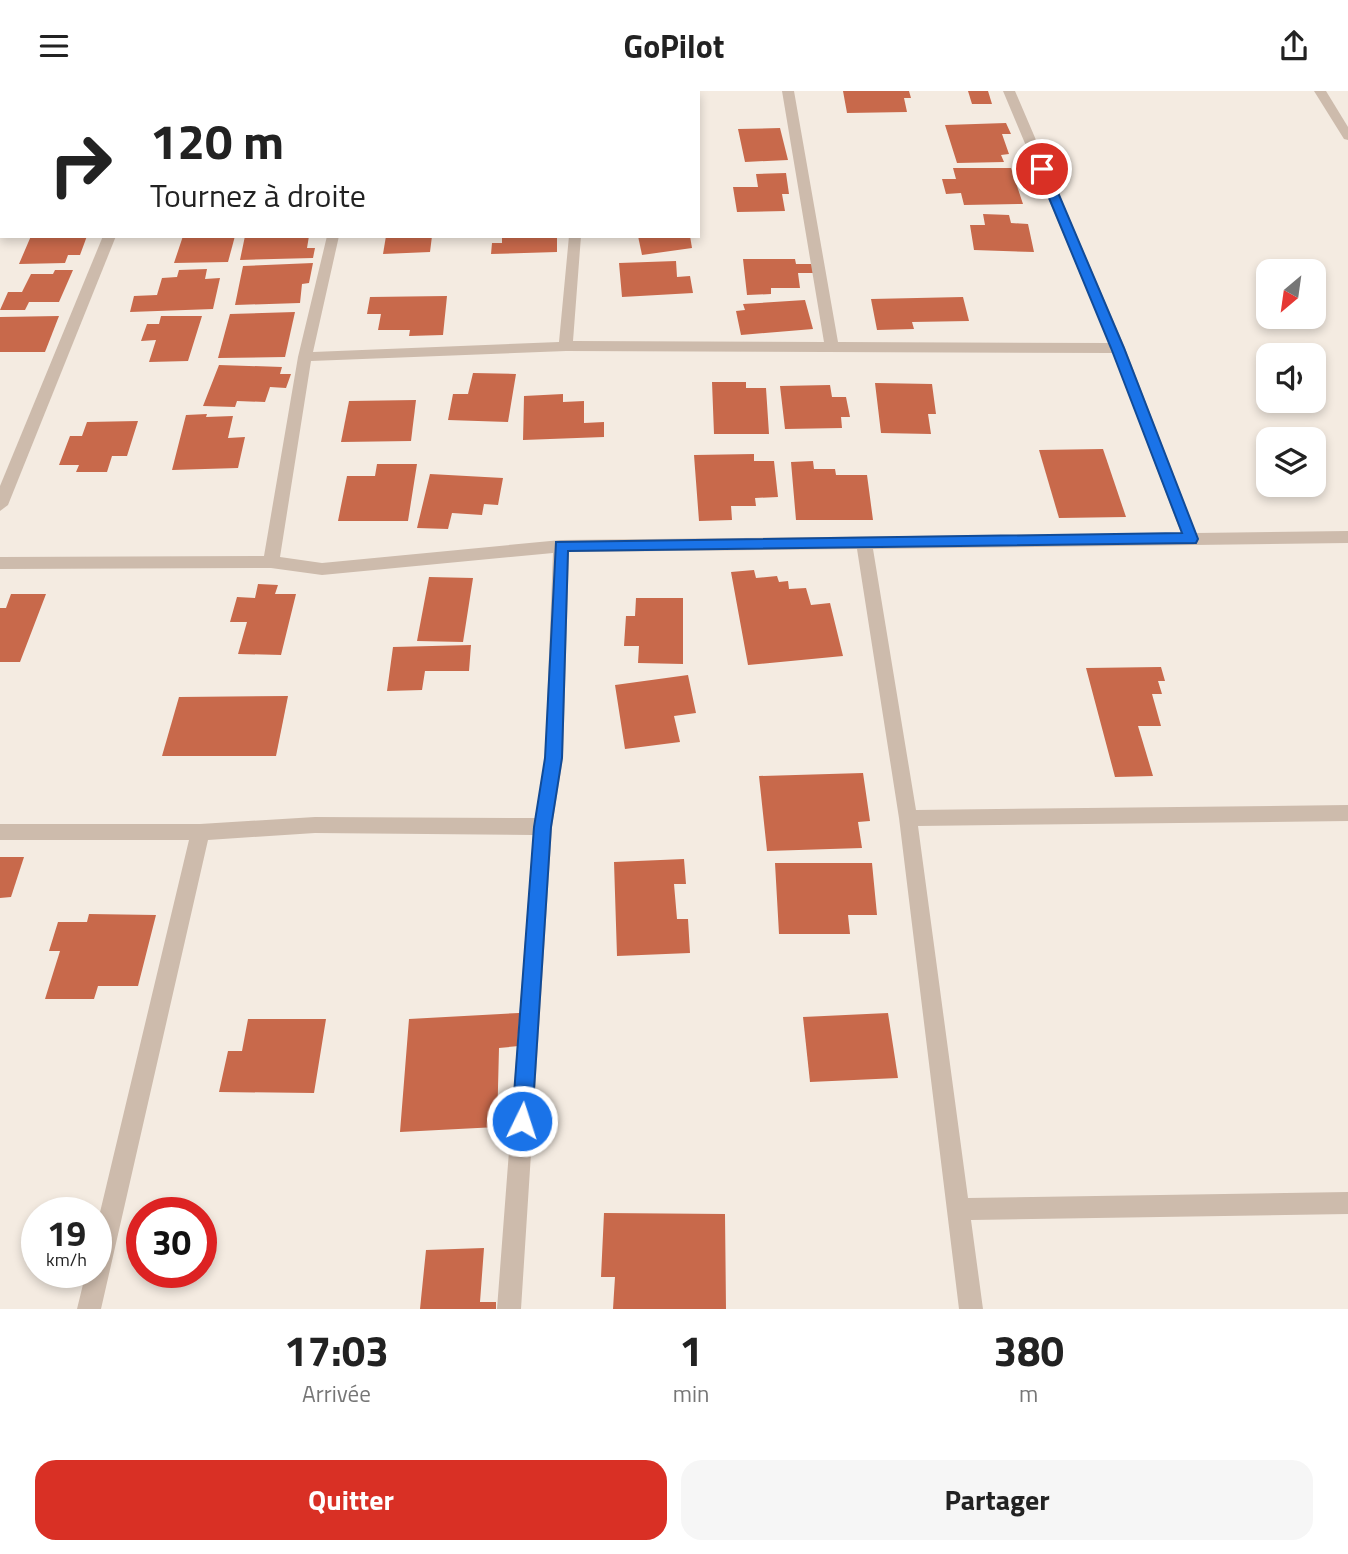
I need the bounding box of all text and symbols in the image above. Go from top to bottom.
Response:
text: GoPilot [624,22,724,70]
icon: menu [35,27,73,65]
icon: share [1275,27,1313,65]
text: 120 m [150,103,284,178]
icon: right [35,119,126,210]
pin [1012,139,1072,199]
icon: arrive [1023,150,1061,188]
text: Tournez à droite [150,171,366,219]
north arrow [1256,259,1326,329]
map controls [1256,259,1326,497]
button: sound [1256,343,1326,413]
button: layers [1256,427,1326,497]
position arrow [485,1084,559,1158]
speed limit sign: 30 [126,1197,217,1288]
text: 19 [47,1206,86,1260]
text: km/h [46,1246,87,1273]
text: 17:03 [284,1318,389,1382]
text: 1 [679,1318,703,1382]
text: 380 [993,1318,1064,1382]
text: Arrivée [302,1376,371,1411]
text: min [673,1376,709,1411]
text: m [1019,1376,1038,1411]
button: Quitter [35,1460,667,1540]
button: Partager [681,1460,1313,1540]

